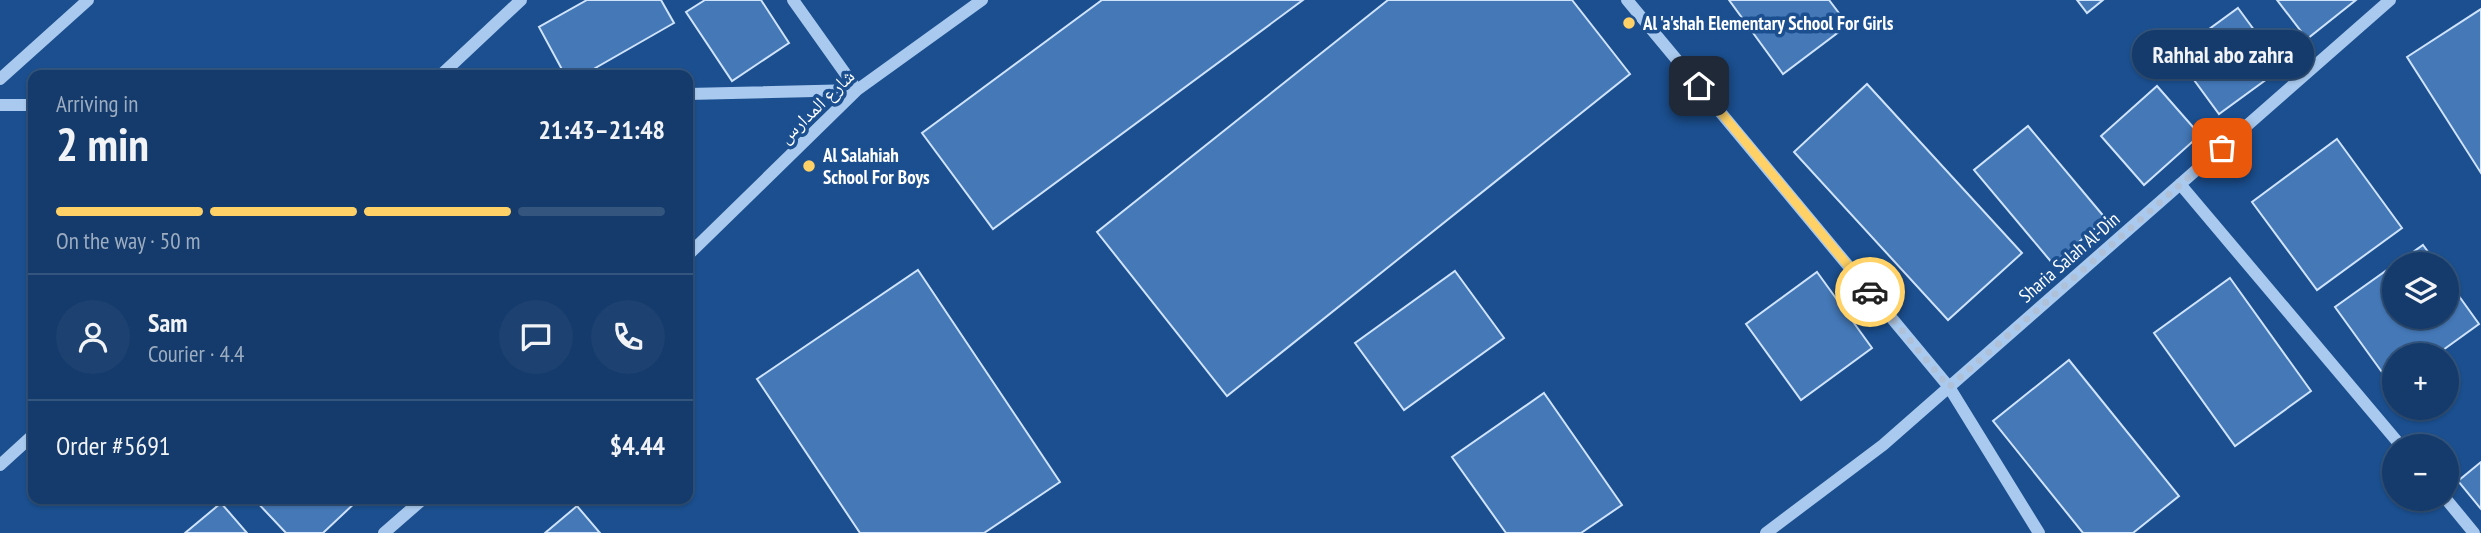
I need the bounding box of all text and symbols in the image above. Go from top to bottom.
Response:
place label: Al 'a'shah Elementary School For Girls [1642,11,1894,35]
marker: Al 'a'shah Elementary School For Girls [1621,15,1637,31]
callout: Rahhal abo zahra [2131,29,2313,78]
text: Rahhal abo zahra [2153,40,2294,69]
pin [1669,56,1729,116]
street label: شارع المدارس [773,64,859,148]
icon: home [1680,67,1718,105]
text: Arriving in [56,89,138,118]
text: 21:43–21:48 [538,113,665,146]
text: 2 min [56,114,149,174]
pin [2192,118,2252,178]
icon: bag [2203,129,2241,167]
place label: Al Salahiah School For Boys [822,143,930,189]
marker: Al Salahiah School For Boys [801,158,817,174]
street label: Sharia Salah Al-Din [2014,207,2124,307]
text: On the way · 50 m [56,226,200,255]
map controls [2382,252,2459,511]
button: layers [2382,252,2459,329]
courier [1835,257,1905,327]
icon: car [1851,273,1889,311]
button: person [56,300,130,374]
button: chat [499,300,573,374]
button: phone [591,300,665,374]
text: Sam [148,306,187,339]
text: Courier · 4.4 [148,339,244,368]
button: + [2382,343,2459,420]
text: Order #5691 [56,429,171,462]
text: $4.44 [610,429,665,462]
button: − [2382,434,2459,511]

